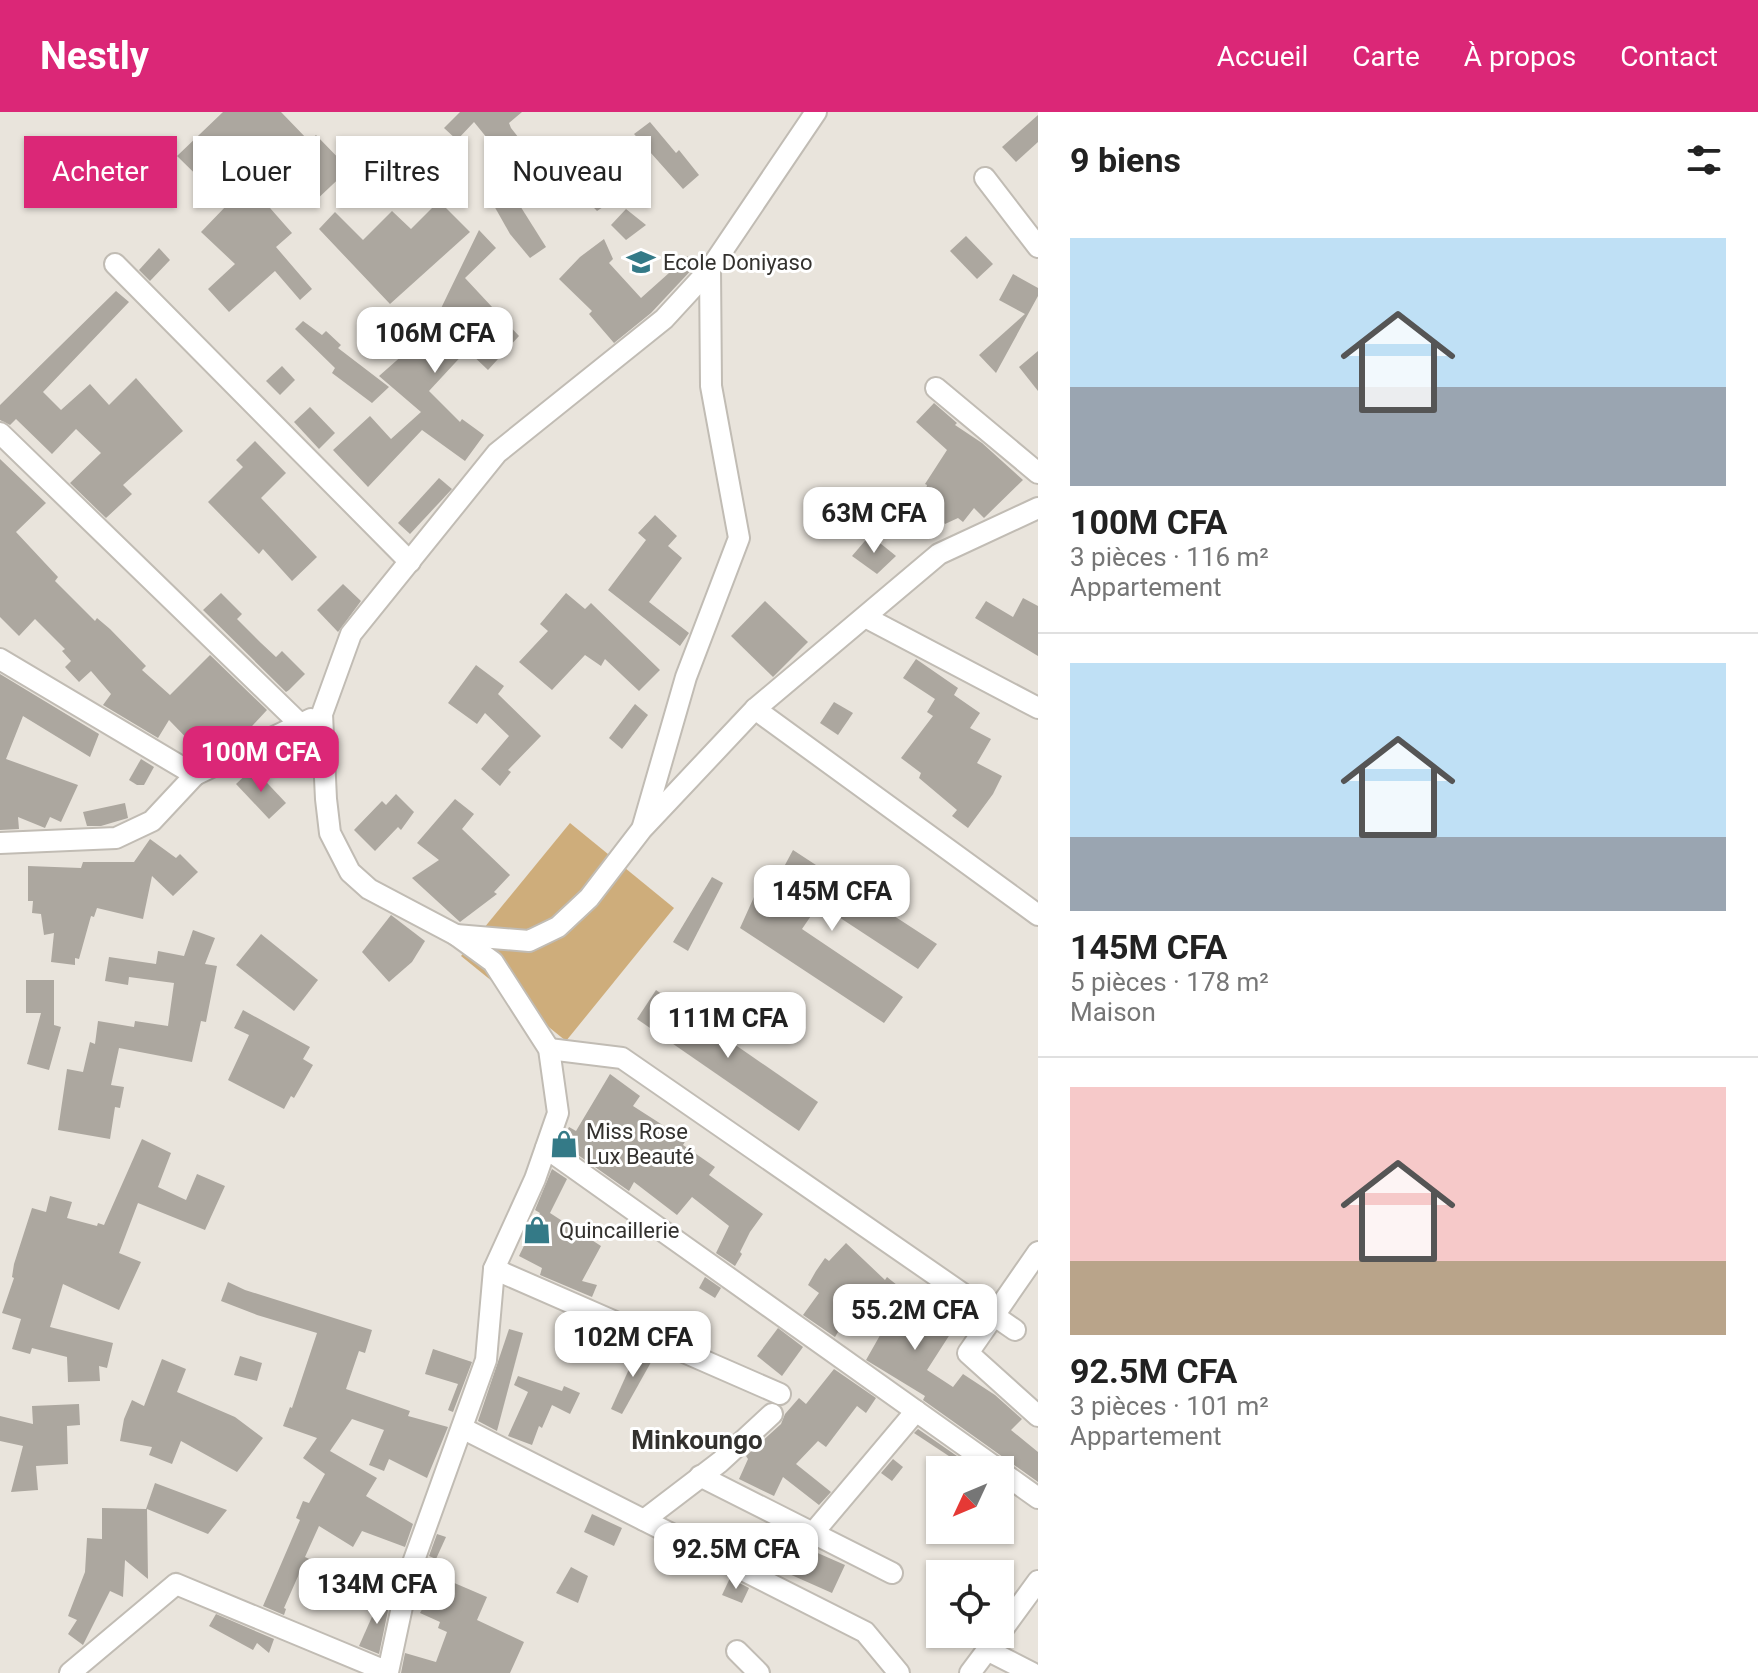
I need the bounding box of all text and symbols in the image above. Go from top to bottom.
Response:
text: Nestly [40,34,149,78]
text: Accueil [1217,40,1308,73]
text: Carte [1352,40,1420,73]
text: À propos [1464,40,1576,73]
text: Contact [1620,40,1718,73]
chip: Acheter [24,136,177,208]
chip: Louer [193,136,320,208]
chip: Filtres [336,136,468,208]
chip: Nouveau [484,136,651,208]
icon: filters [1682,138,1726,182]
text: 9 biens [1070,140,1181,180]
school or university icon: Ecole Doniyaso [626,247,656,277]
place label: Ecole Doniyaso [663,250,812,275]
icon: home [1326,290,1470,434]
pin: 106M CFA [352,307,518,375]
text: 106M CFA [375,318,495,348]
pin: 63M CFA [800,487,948,555]
text: 63M CFA [821,498,927,528]
text: 100M CFA [1070,502,1227,542]
text: 3 pièces · 116 m² [1070,542,1269,572]
text: Appartement [1070,572,1222,602]
icon: home [1326,715,1470,859]
pin: 100M CFA [178,726,344,794]
text: 100M CFA [201,737,321,767]
pin: 145M CFA [749,865,915,933]
text: 145M CFA [772,876,892,906]
text: 145M CFA [1070,927,1227,967]
text: 5 pièces · 178 m² [1070,967,1269,997]
pin: 111M CFA [645,992,811,1060]
text: Maison [1070,997,1156,1027]
text: 111M CFA [668,1003,788,1033]
place label: Miss Rose Lux Beauté [586,1119,694,1169]
shop icon: Miss Rose Lux Beauté [549,1129,579,1159]
icon: home [1326,1139,1470,1283]
shop icon: Quincaillerie [522,1215,552,1245]
place label: Quincaillerie [559,1218,679,1243]
pin: 55.2M CFA [823,1284,1007,1352]
text: 55.2M CFA [851,1295,979,1325]
pin: 102M CFA [550,1311,716,1379]
text: 102M CFA [573,1322,693,1352]
text: 92.5M CFA [1070,1351,1237,1391]
text: 3 pièces · 101 m² [1070,1391,1269,1421]
text: Appartement [1070,1421,1222,1451]
district label: Minkoungo [631,1425,763,1455]
north arrow [926,1456,1014,1544]
map controls [926,1456,1014,1648]
pin: 92.5M CFA [644,1523,828,1591]
text: 92.5M CFA [672,1534,800,1564]
pin: 134M CFA [294,1558,460,1626]
button: locate [926,1560,1014,1648]
text: 134M CFA [317,1569,437,1599]

